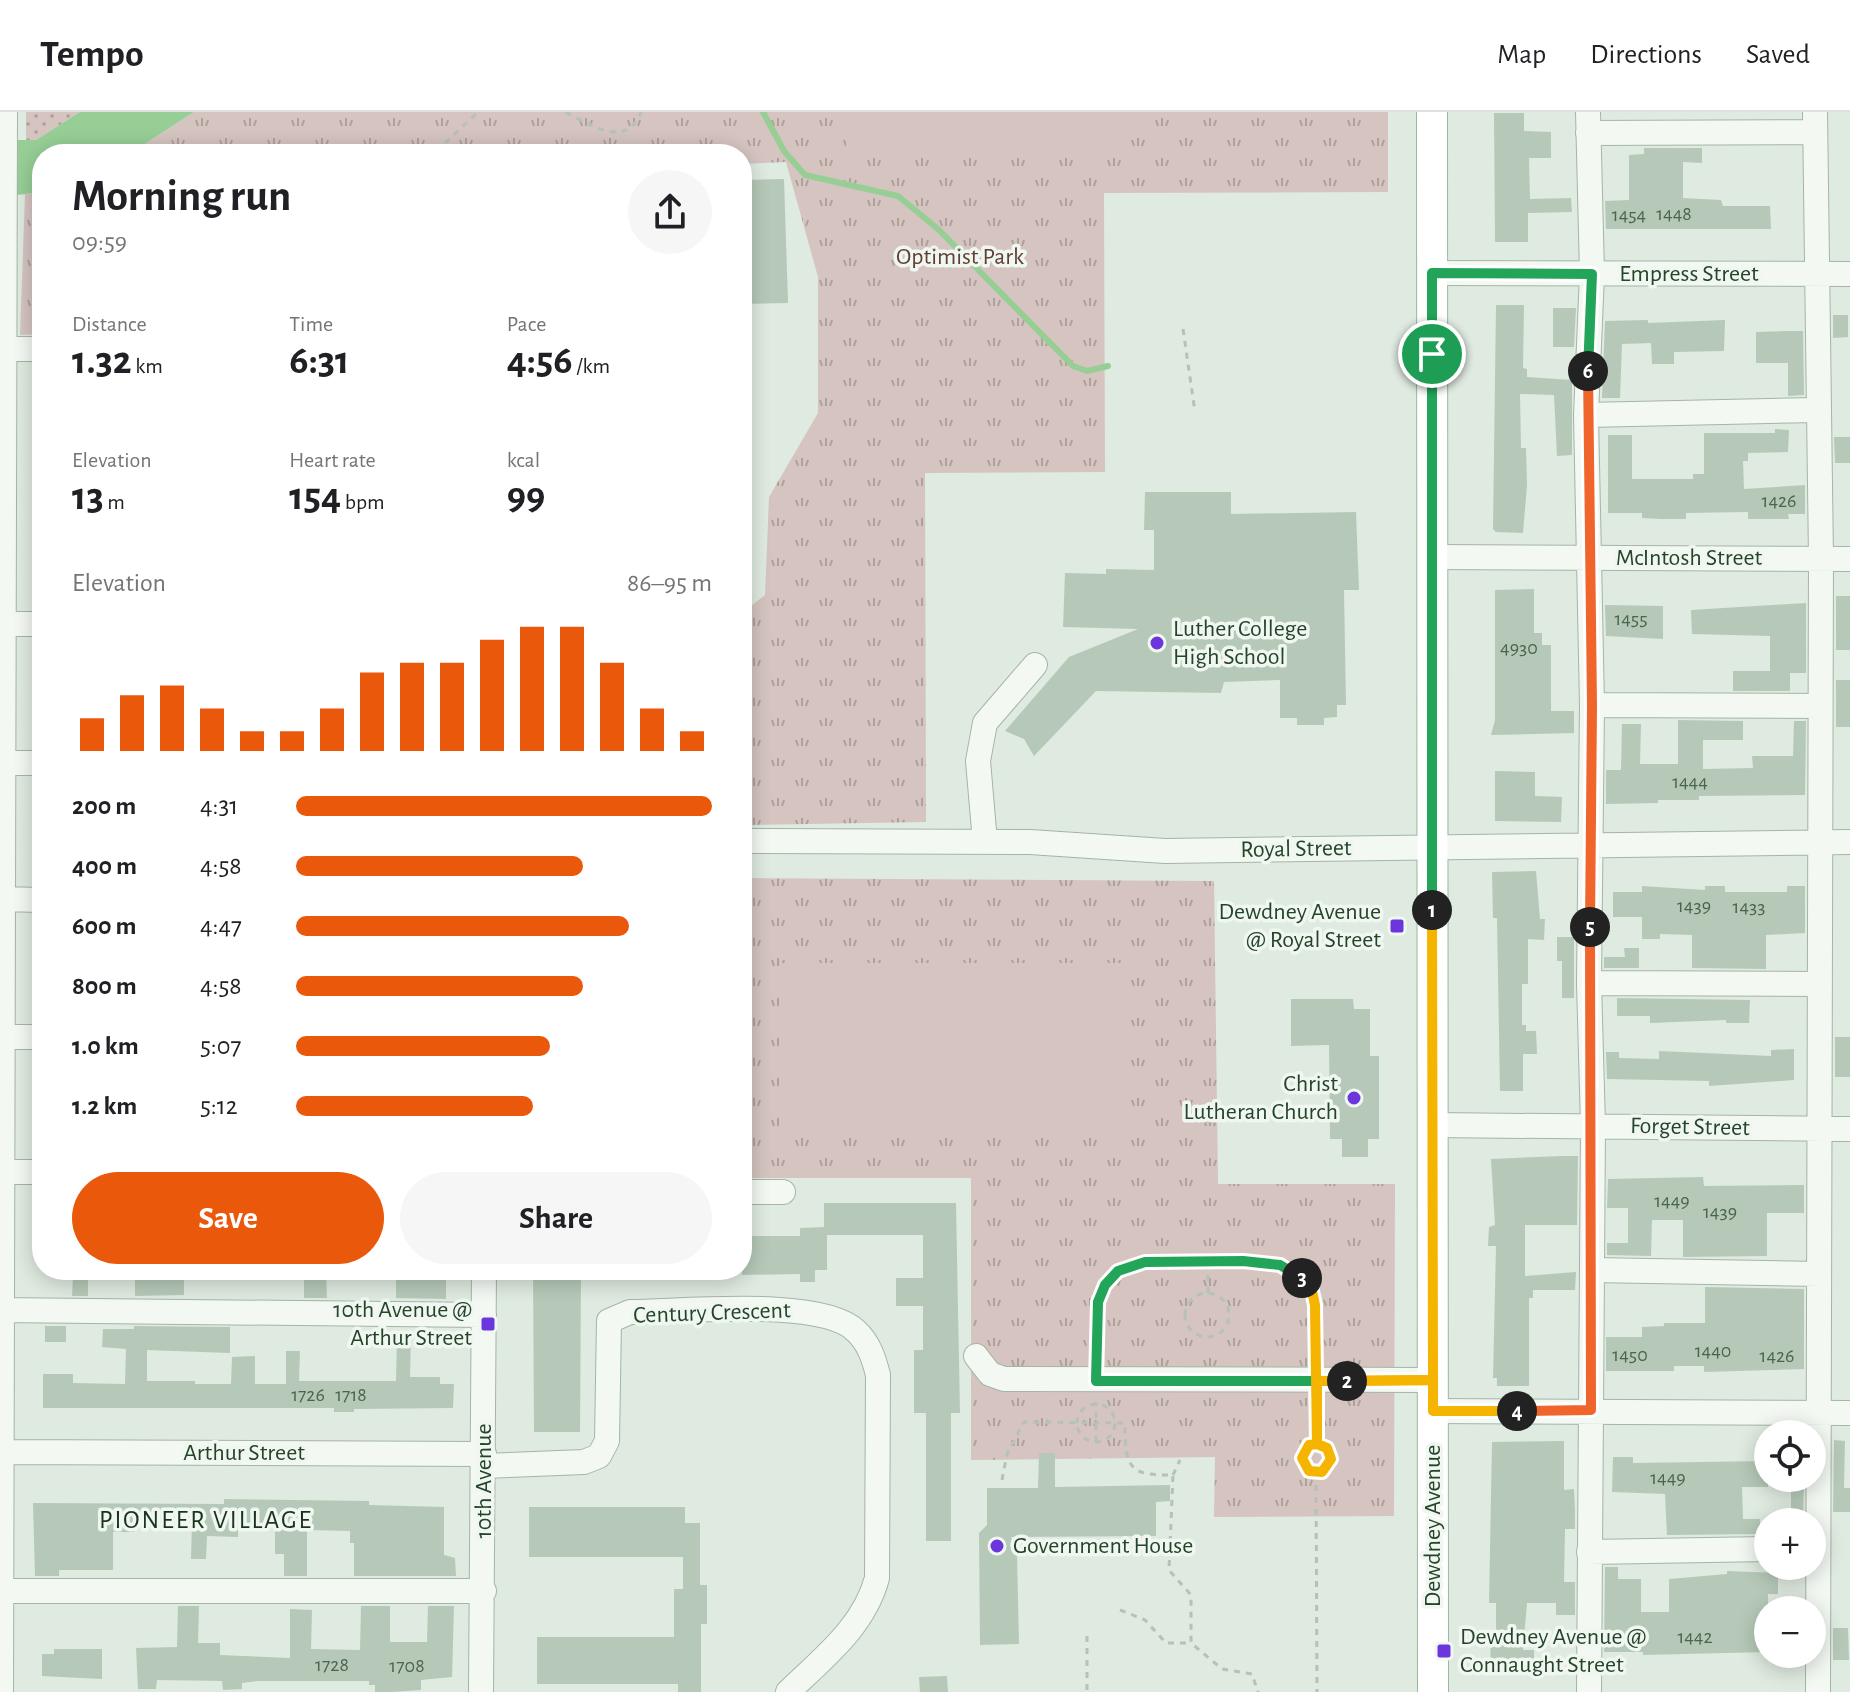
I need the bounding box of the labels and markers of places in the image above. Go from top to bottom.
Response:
pin [1398,320,1466,388]
pin: 6 [1568,351,1608,391]
place label: Luther College High School [1173,617,1307,669]
marker: Luther College High School [1148,634,1166,652]
pin: 1 [1412,890,1452,930]
place label: Dewdney Avenue @ Royal Street [1219,900,1381,952]
pin: 5 [1570,907,1610,947]
marker: Dewdney Avenue @ Royal Street [1388,917,1406,935]
place label: Christ Lutheran Church [1183,1072,1338,1124]
marker: Christ Lutheran Church [1345,1089,1363,1107]
pin: 3 [1282,1258,1322,1298]
place label: 10th Avenue @ Arthur Street [333,1298,472,1350]
marker: 10th Avenue @ Arthur Street [479,1315,497,1333]
pin: 2 [1327,1361,1367,1401]
pin: 4 [1497,1391,1537,1431]
place label: Government House [1013,1534,1193,1558]
marker: Government House [988,1537,1006,1555]
place label: Dewdney Avenue @ Connaught Street [1460,1625,1646,1677]
marker: Dewdney Avenue @ Connaught Street [1435,1642,1453,1660]

